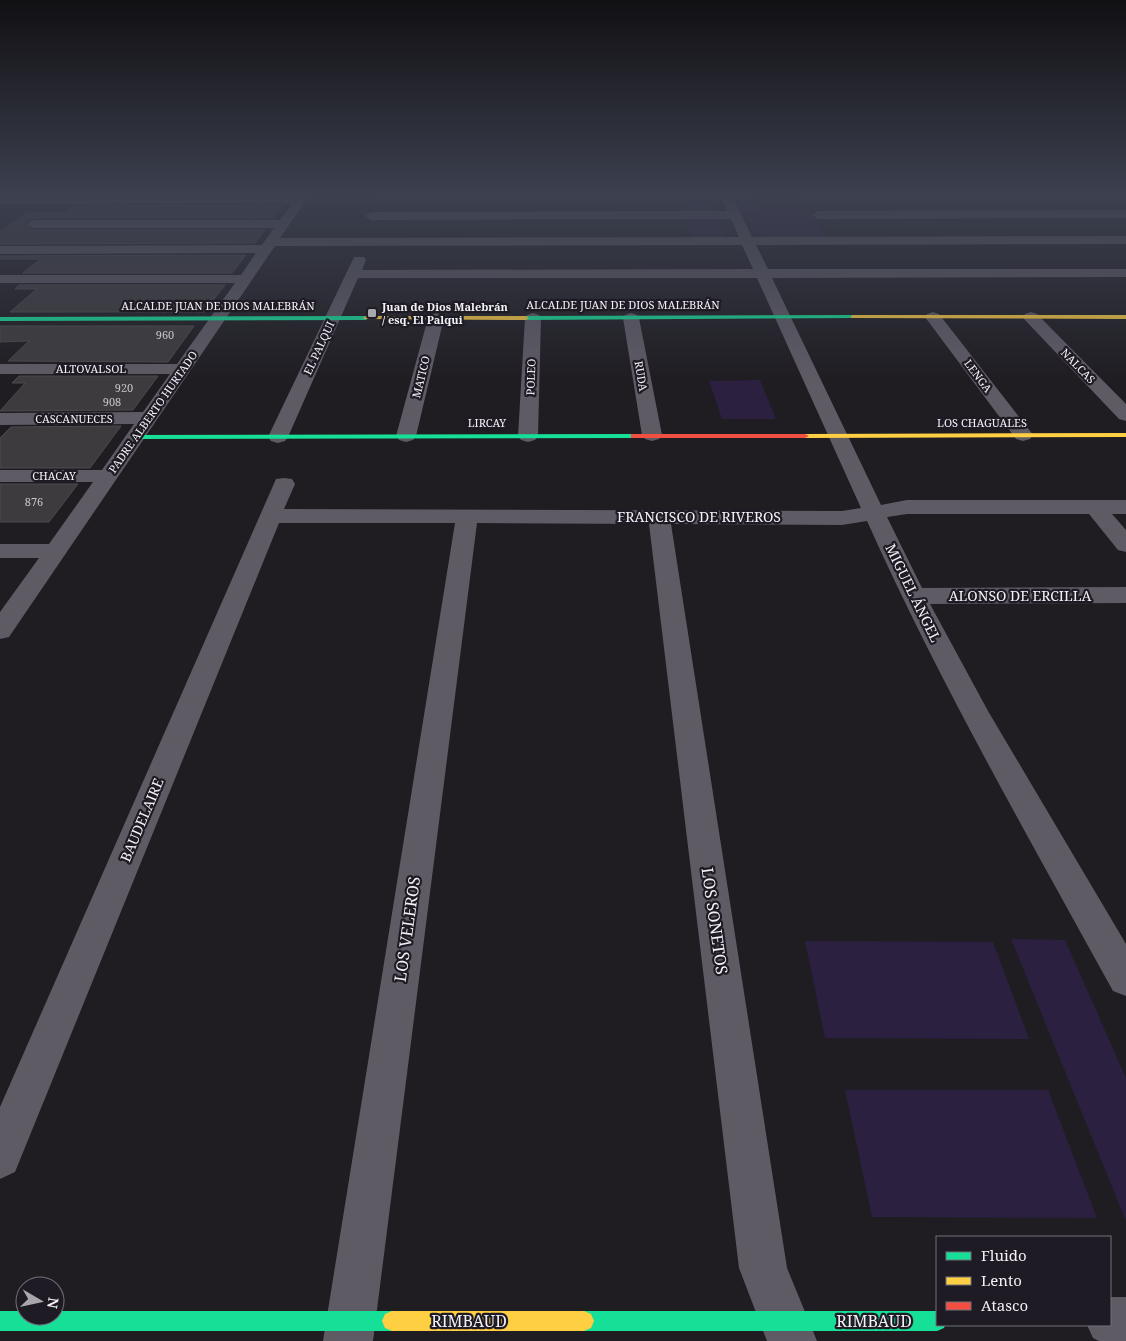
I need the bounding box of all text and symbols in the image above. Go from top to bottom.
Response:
street label: ALCALDE JUAN DE DIOS MALEBRÁN [526,297,720,312]
street label: ALCALDE JUAN DE DIOS MALEBRÁN [121,298,315,313]
place label: Juan de Dios Malebrán / esq. El Palqui [381,299,509,327]
marker: Juan de Dios Malebrán / esq. El Palqui [366,307,378,319]
street label: EL PALQUI [300,319,337,377]
house number: 960 [156,327,174,342]
street label: NALCAS [1058,345,1099,387]
street label: PADRE ALBERTO HURTADO [105,348,200,476]
street label: MATICO [408,354,433,400]
street label: LENGA [961,356,996,395]
street label: POLEO [522,358,539,396]
street label: RUDA [631,360,652,392]
street label: ALTOVALSOL [56,361,126,376]
house number: 920 [115,380,133,395]
house number: 908 [103,394,121,409]
street label: CASCANUECES [35,411,113,426]
street label: LIRCAY [468,415,506,430]
street label: LOS CHAGUALES [937,415,1027,430]
street label: CHACAY [32,468,76,483]
house number: 876 [25,494,43,509]
street label: FRANCISCO DE RIVEROS [617,507,781,526]
street label: MIGUEL ÁNGEL [881,540,946,645]
street label: ALONSO DE ERCILLA [949,586,1091,605]
street label: BAUDELAIRE [115,775,168,865]
street label: LOS SONETOS [697,866,733,976]
street label: LOS VELEROS [389,875,425,983]
legend [936,1236,1111,1326]
text: Fluido [981,1245,1027,1265]
text: Lento [981,1270,1022,1290]
north arrow [15,1276,65,1326]
text: Atasco [981,1295,1028,1315]
text: N [43,1296,64,1310]
street label: RIMBAUD [431,1310,507,1332]
street label: RIMBAUD [836,1310,912,1332]

